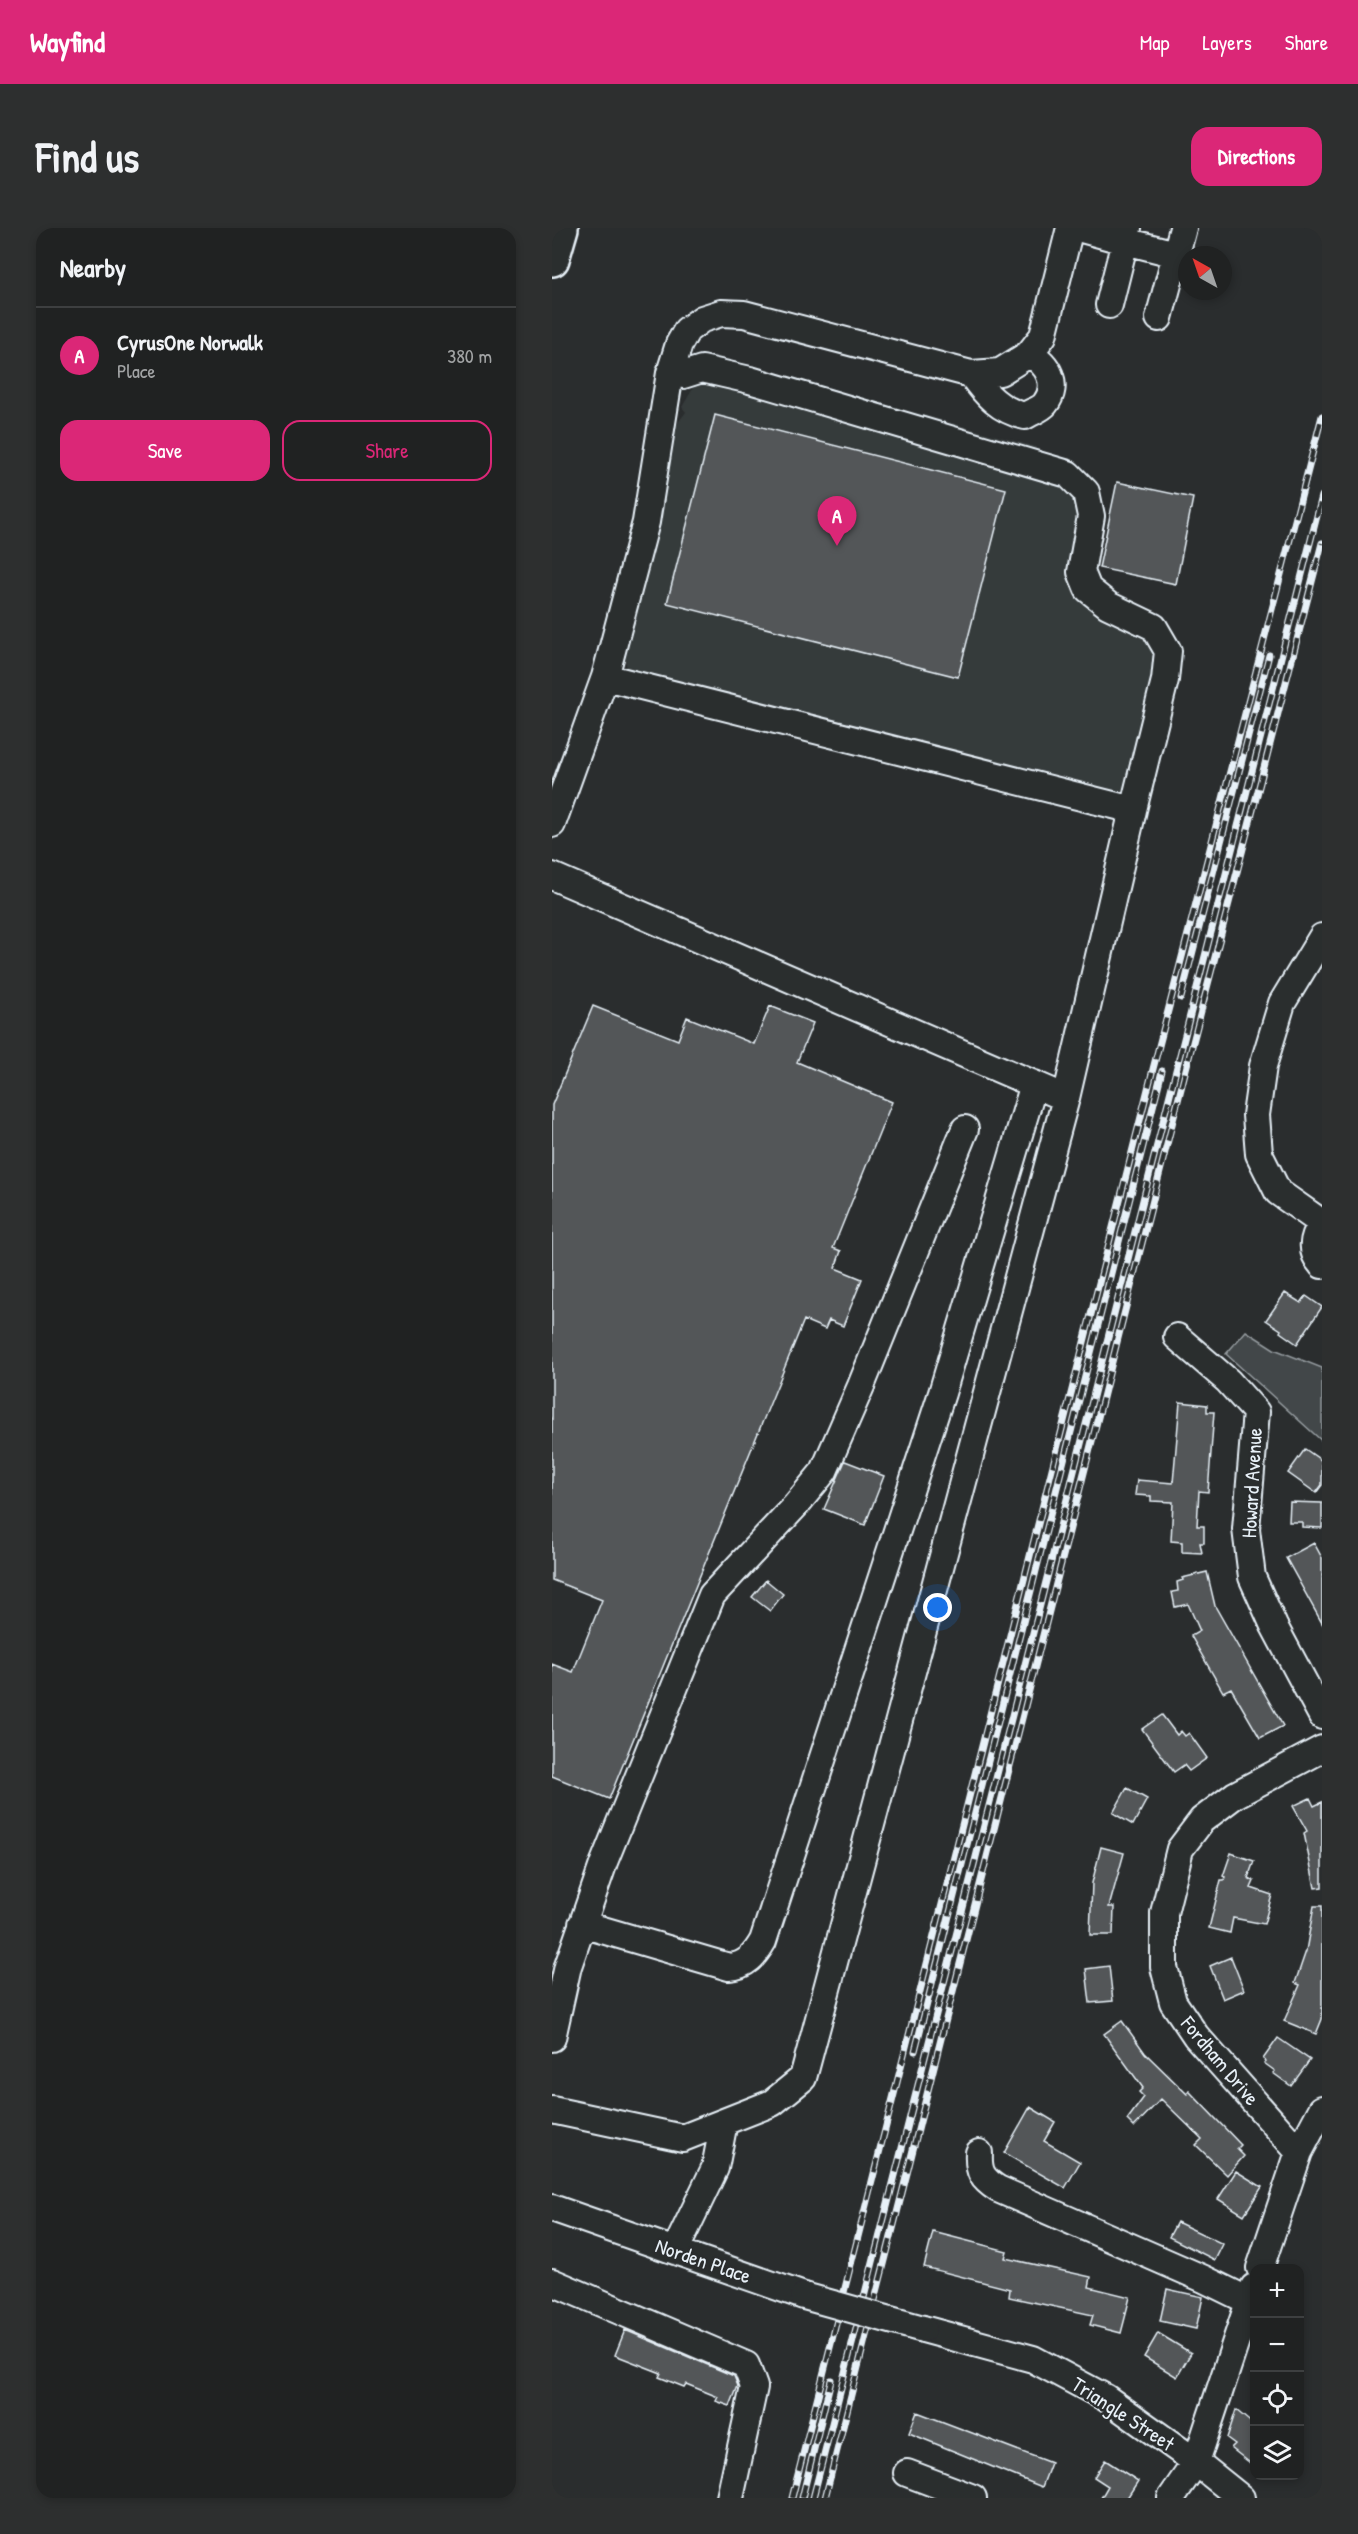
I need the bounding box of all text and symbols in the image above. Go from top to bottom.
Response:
text: Wayfind [30,23,105,61]
text: Map [1140,28,1169,57]
text: Layers [1202,28,1252,57]
text: Share [1285,28,1328,57]
button: Directions [1191,127,1322,186]
text: Find us [36,128,139,185]
north arrow [1178,246,1232,300]
text: Nearby [60,250,126,285]
text: CyrusOne Norwalk [117,327,263,357]
text: A [75,342,84,369]
text: 380 m [447,342,492,369]
text: Place [117,357,156,384]
button: Save [60,420,270,481]
button: Share [282,420,492,481]
pin: A [818,496,856,546]
street label: Howard Avenue [1234,1427,1269,1539]
your location [923,1593,952,1622]
street label: Fordham Drive [1174,2009,1266,2111]
street label: Norden Place [652,2231,755,2290]
map controls [1250,2264,1304,2480]
button: + [1250,2264,1304,2318]
button: − [1250,2318,1304,2372]
street label: Triangle Street [1066,2369,1181,2458]
button: locate [1250,2372,1304,2426]
button: layers [1250,2426,1304,2480]

